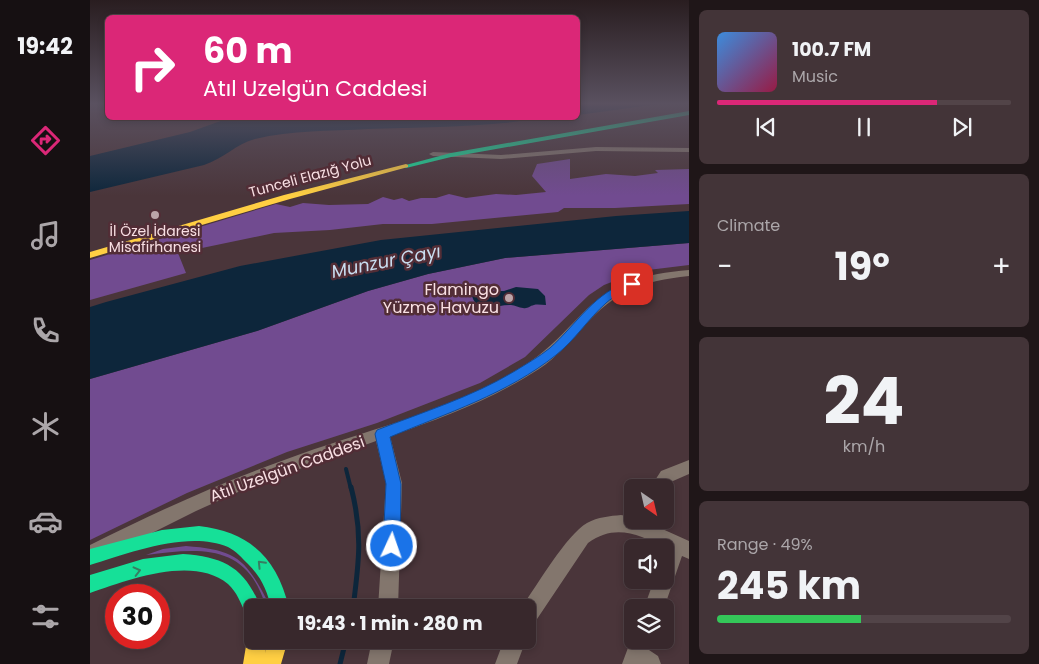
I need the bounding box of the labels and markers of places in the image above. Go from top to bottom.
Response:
marker: İl Özel İdaresi Misafirhanesi [149,209,161,221]
place label: İl Özel İdaresi Misafirhanesi [109,221,201,257]
pin [611,263,653,305]
place label: Flamingo Yüzme Havuzu [383,278,499,319]
marker: Flamingo Yüzme Havuzu [503,292,515,304]

